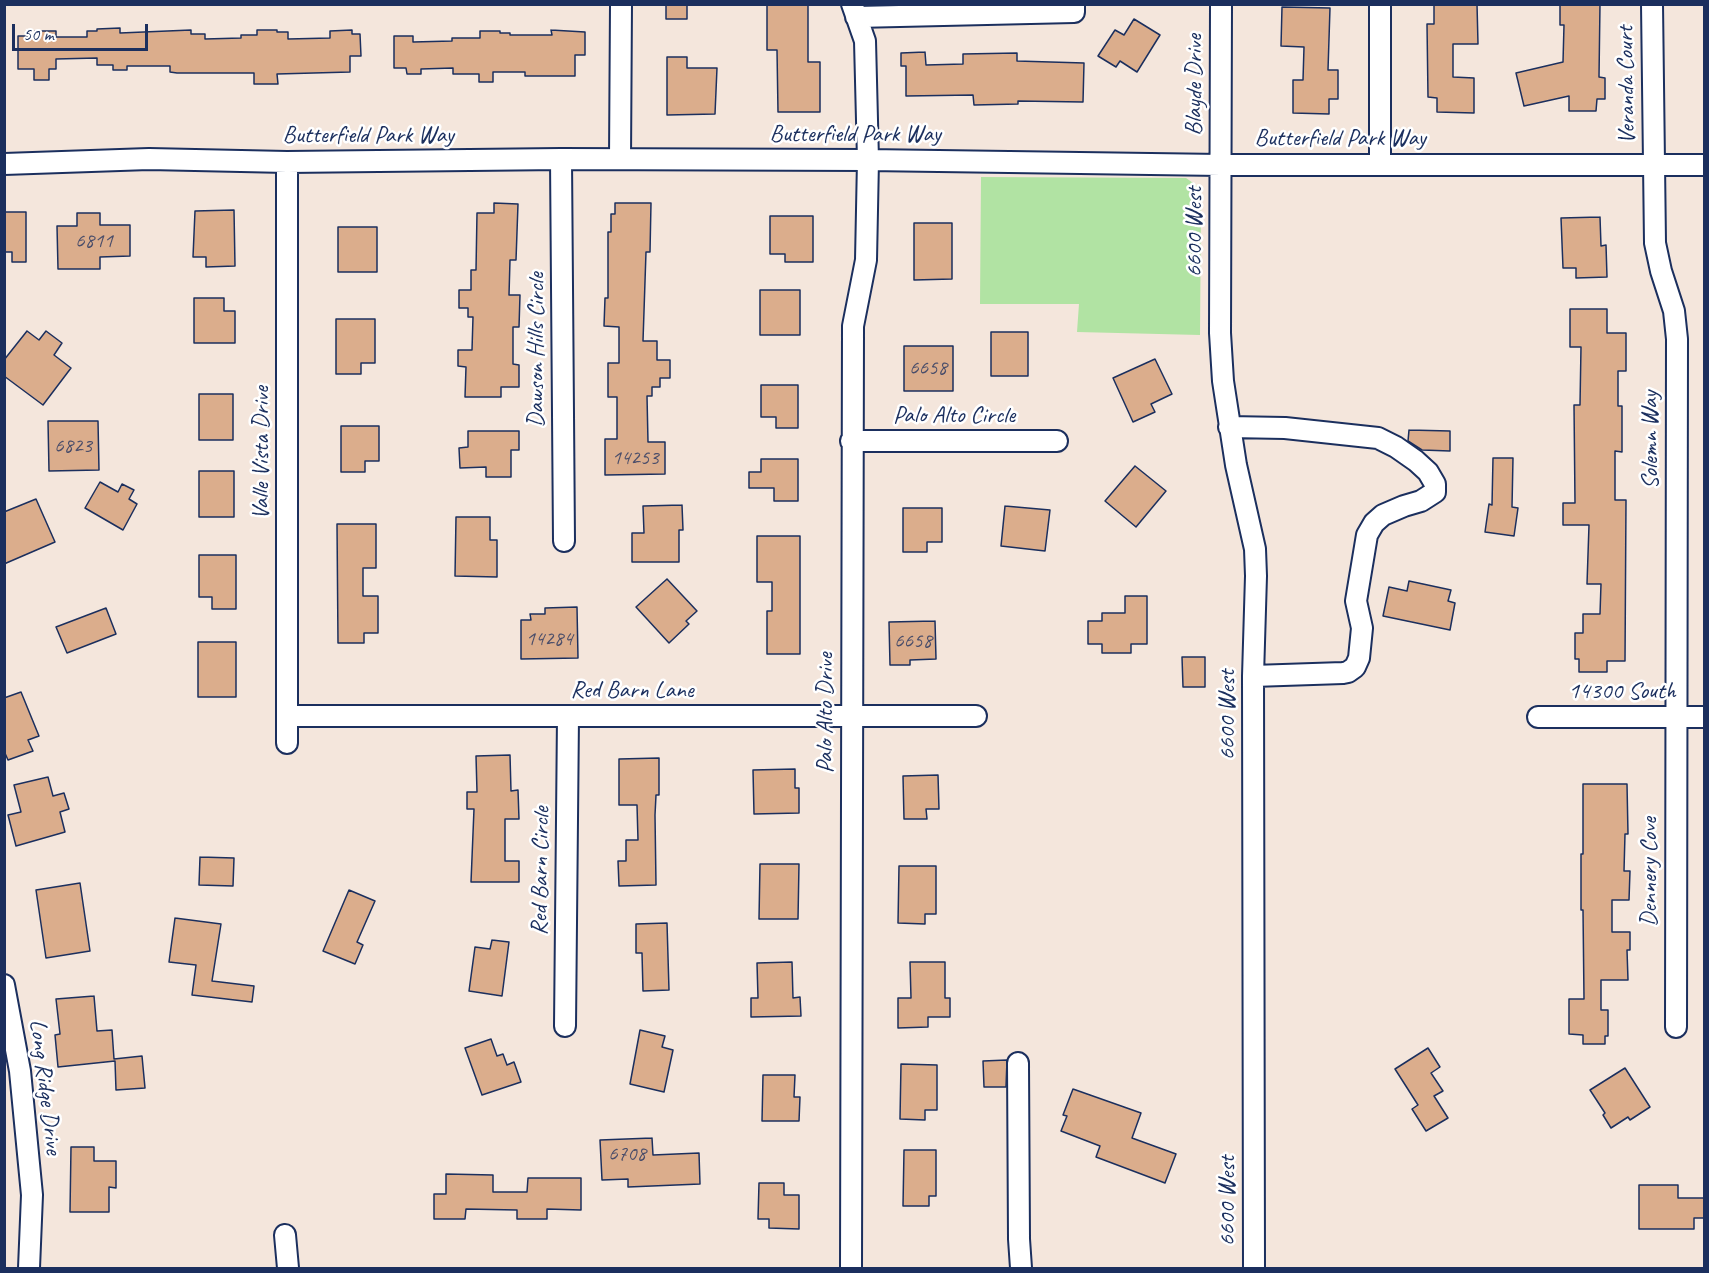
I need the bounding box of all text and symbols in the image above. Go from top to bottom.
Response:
scale bar [15,12,152,50]
text: 50 m [23,23,54,45]
street label: Veranda Court [1612,26,1642,144]
street label: Blayde Drive [1181,34,1209,136]
street label: Butterfield Park Way [769,121,941,149]
street label: Butterfield Park Way [282,122,454,150]
street label: Butterfield Park Way [1254,125,1426,153]
street label: 6600 West [1181,187,1209,277]
house number: 6811 [75,228,113,254]
street label: Dawson Hills Circle [523,273,551,427]
house number: 6658 [909,355,947,381]
street label: Valle Vista Drive [248,386,276,520]
street label: Solemn Way [1637,391,1665,489]
street label: Palo Alto Circle [893,402,1015,430]
house number: 6823 [54,433,92,459]
house number: 14253 [611,445,659,471]
house number: 14284 [525,626,573,652]
house number: 6658 [894,628,932,654]
street label: Palo Alto Drive [812,653,840,773]
street label: 6600 West [1214,670,1242,760]
street label: Red Barn Lane [570,677,694,705]
street label: 14300 South [1568,678,1676,706]
street label: Red Barn Circle [525,806,557,936]
street label: Dennery Cove [1636,817,1664,927]
street label: Long Ridge Drive [22,1018,68,1156]
house number: 6708 [608,1141,646,1167]
street label: 6600 West [1214,1156,1242,1246]

